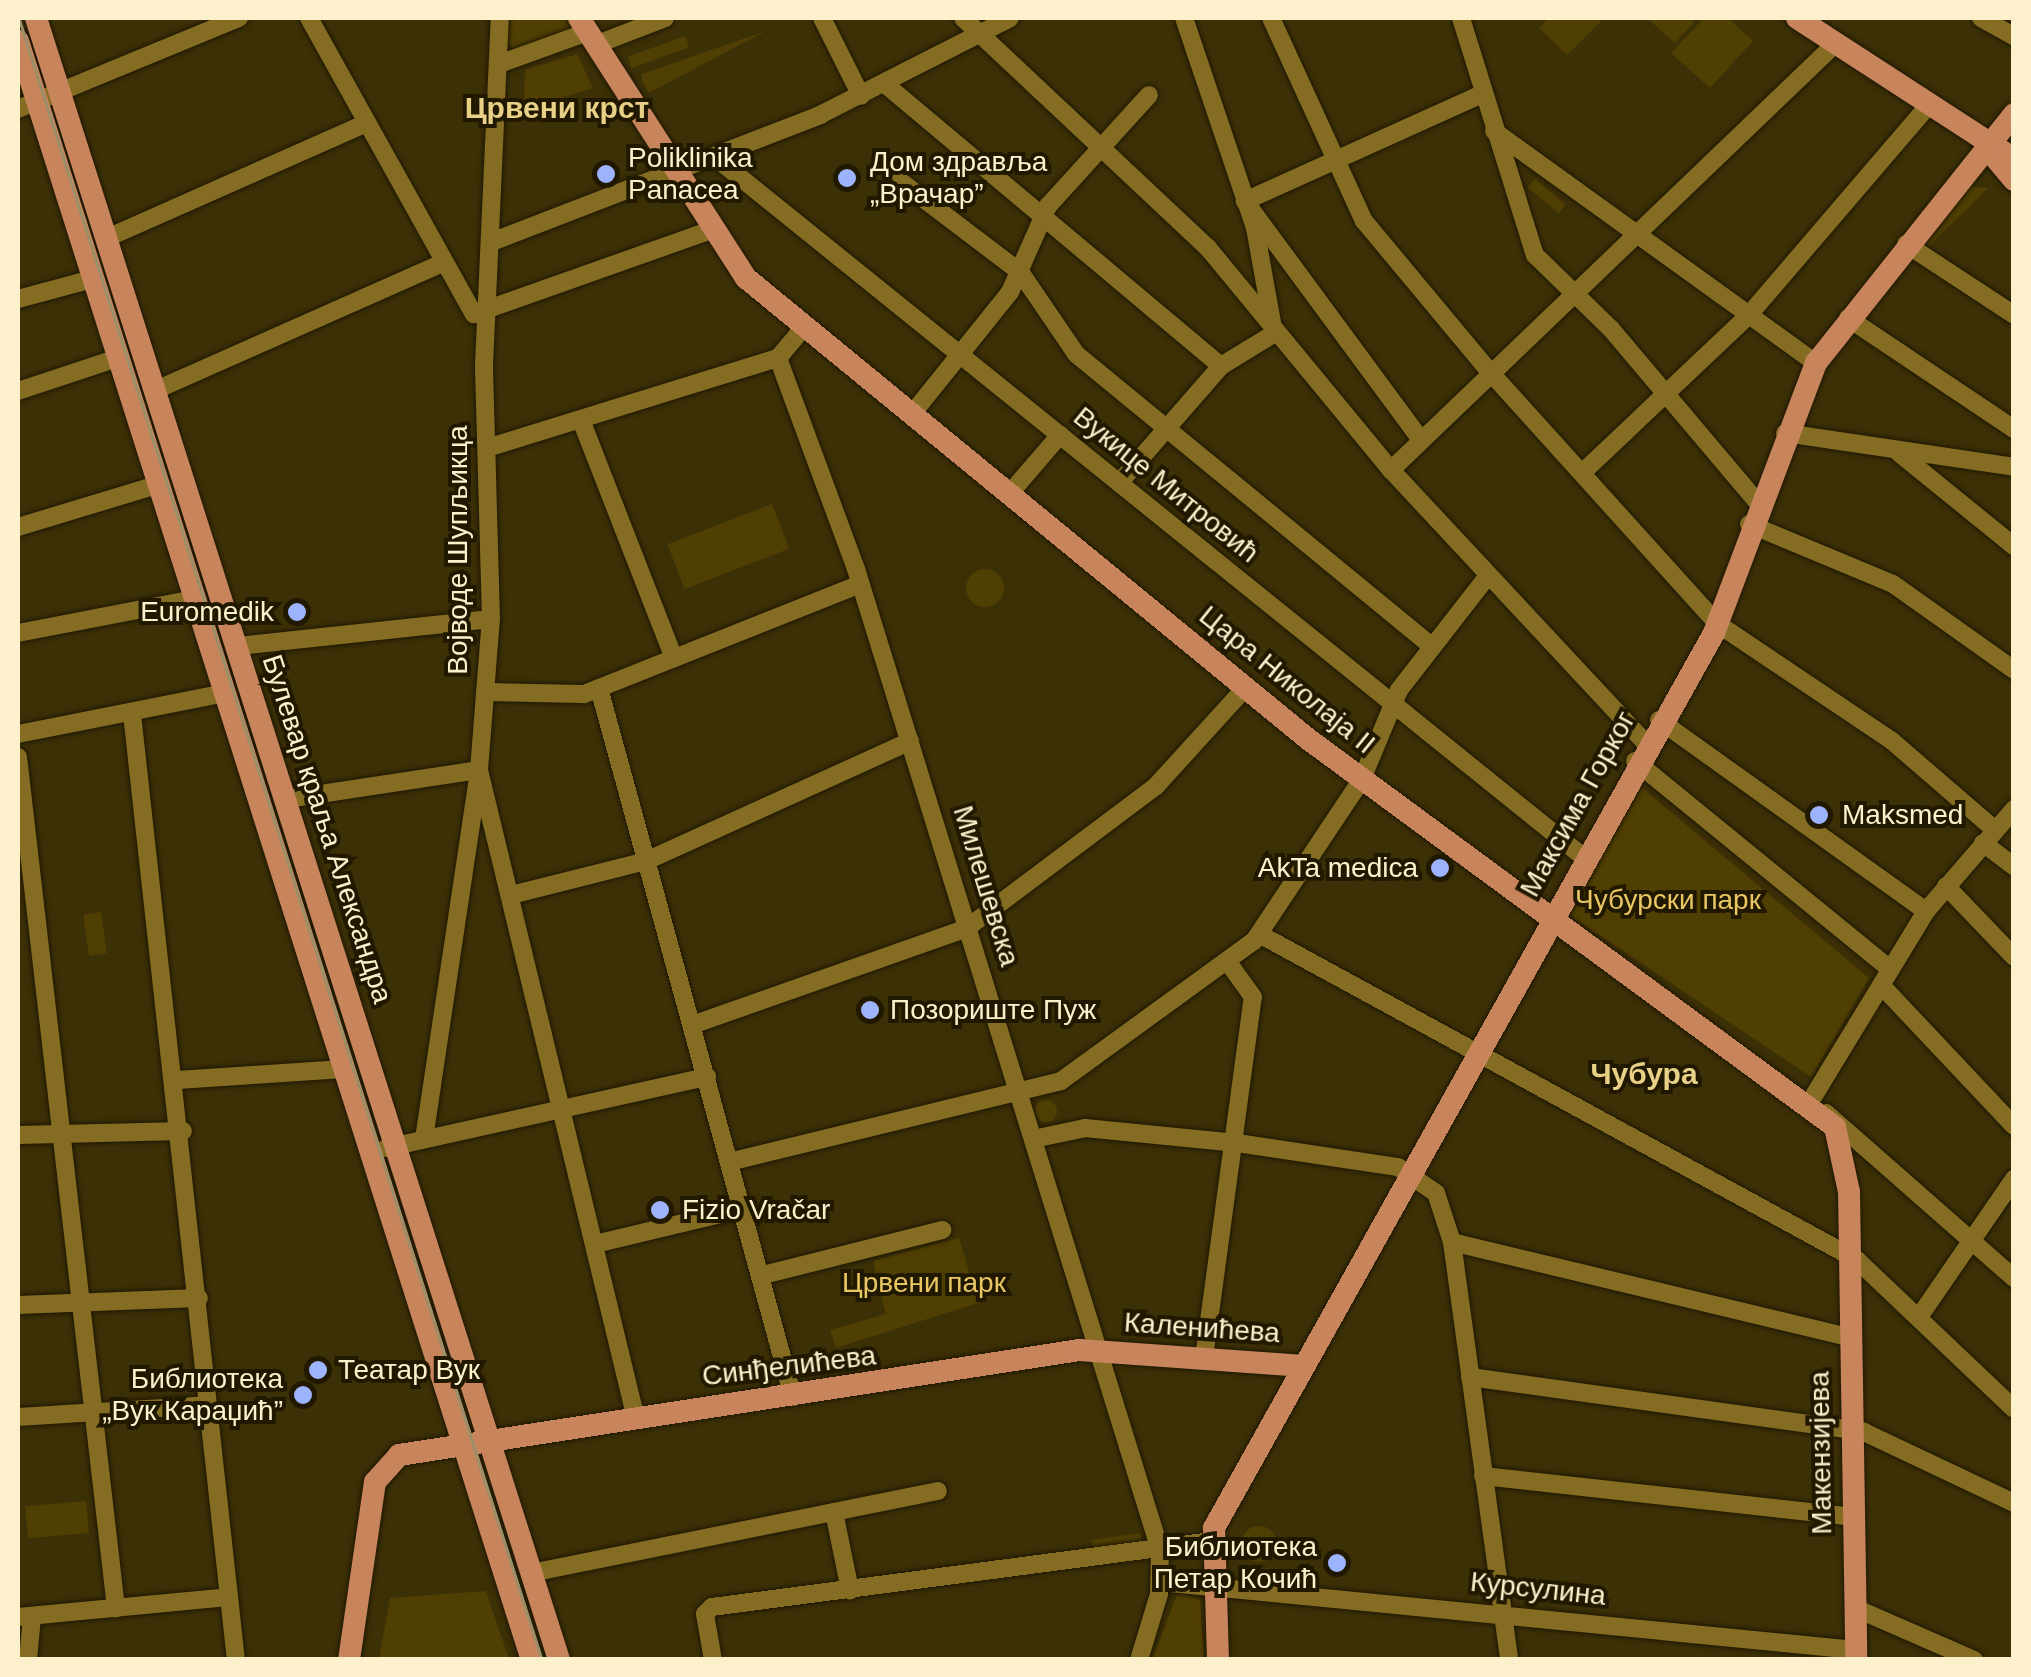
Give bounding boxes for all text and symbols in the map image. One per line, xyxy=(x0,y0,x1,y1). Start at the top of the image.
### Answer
district label: Црвени крст xyxy=(465,90,649,126)
place label: Poliklinika Panacea xyxy=(628,141,752,207)
place label: Дом здравља „Врачар” xyxy=(870,145,1047,211)
marker: Poliklinika Panacea xyxy=(593,161,619,187)
marker: Дом здравља „Врачар” xyxy=(834,165,860,191)
street label: Вукице Митровић xyxy=(1067,400,1265,570)
street label: Војводе Шупљикца xyxy=(441,425,475,675)
place label: Euromedik xyxy=(140,595,274,629)
marker: Euromedik xyxy=(284,599,310,625)
street label: Цара Николаја II xyxy=(1192,599,1382,761)
street label: Булевар краља Александра xyxy=(255,651,399,1007)
street label: Максима Горког xyxy=(1513,705,1643,903)
place label: Maksmed xyxy=(1842,798,1963,832)
street label: Милешевска xyxy=(946,802,1026,970)
marker: Maksmed xyxy=(1806,802,1832,828)
place label: AkTa medica xyxy=(1258,851,1418,885)
marker: AkTa medica xyxy=(1427,855,1453,881)
park label: Чубурски парк xyxy=(1575,883,1761,917)
place label: Позориште Пуж xyxy=(890,993,1096,1027)
marker: Позориште Пуж xyxy=(859,999,881,1021)
district label: Чубура xyxy=(1590,1056,1698,1092)
place label: Fizio Vračar xyxy=(682,1193,830,1227)
marker: Fizio Vračar xyxy=(647,1197,673,1223)
park label: Црвени парк xyxy=(842,1266,1006,1300)
street label: Каленићева xyxy=(1123,1306,1281,1350)
street label: Синђелићева xyxy=(700,1339,878,1393)
place label: Театар Вук xyxy=(338,1353,480,1387)
marker: Театар Вук xyxy=(307,1359,329,1381)
place label: Библиотека „Вук Караџић” xyxy=(102,1362,283,1428)
street label: Макензијева xyxy=(1803,1371,1839,1535)
marker: Библиотека „Вук Караџић” xyxy=(292,1384,314,1406)
place label: Библиотека Петар Кочић xyxy=(1154,1530,1317,1596)
marker: Библиотека Петар Кочић xyxy=(1326,1552,1348,1574)
street label: Курсулина xyxy=(1469,1565,1607,1613)

